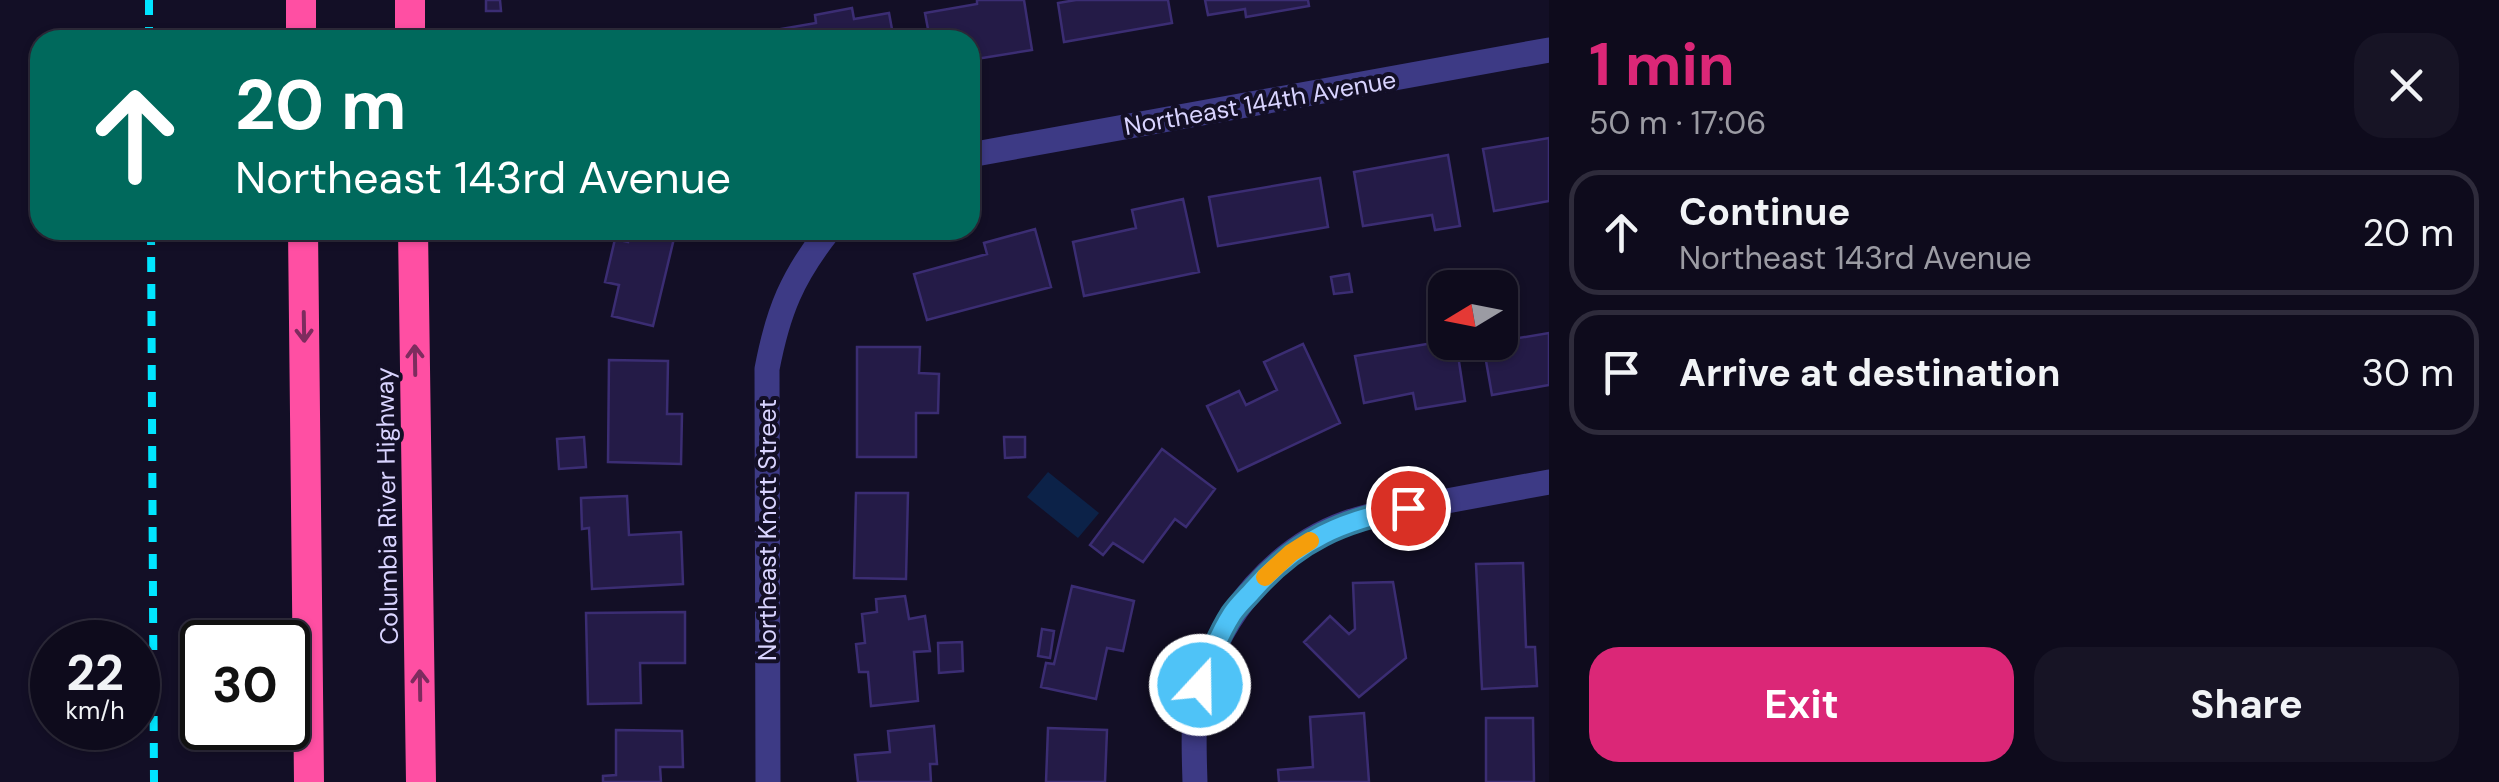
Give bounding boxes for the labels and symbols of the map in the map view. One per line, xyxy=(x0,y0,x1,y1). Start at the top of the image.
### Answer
street label: Northeast 144th Avenue xyxy=(1121,63,1399,143)
north arrow xyxy=(1428,270,1518,360)
one-way arrow xyxy=(295,311,314,343)
one-way arrow xyxy=(406,344,424,376)
street label: Columbia River Highway xyxy=(368,367,406,645)
street label: Northeast Knott Street xyxy=(751,399,784,661)
pin xyxy=(1366,466,1451,551)
speed limit sign: 30 xyxy=(180,620,310,750)
position arrow xyxy=(1148,633,1252,737)
one-way arrow xyxy=(410,669,430,702)

